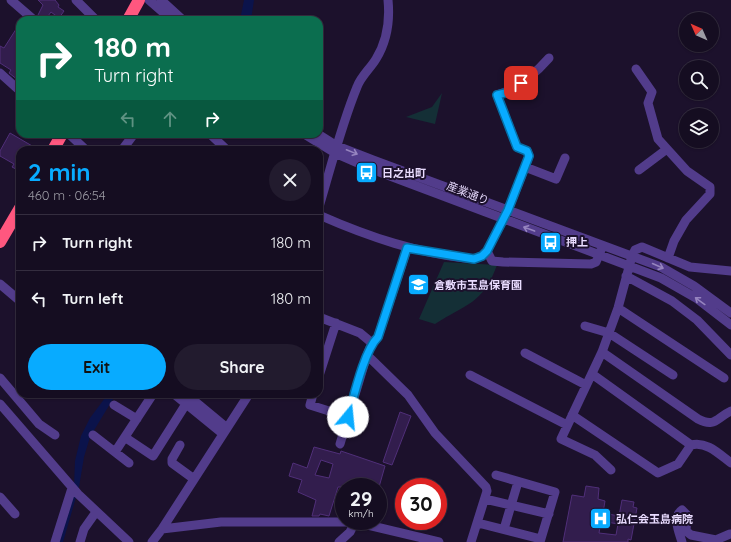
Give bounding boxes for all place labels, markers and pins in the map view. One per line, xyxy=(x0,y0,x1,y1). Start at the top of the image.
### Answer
pin xyxy=(504,66,538,100)
bus stop icon: 日之出町 xyxy=(353,160,379,186)
place label: 日之出町 xyxy=(382,166,426,180)
bus stop icon: 押上 xyxy=(538,229,564,255)
place label: 押上 xyxy=(566,235,588,249)
school or university icon: 倉敷市玉島保育園 xyxy=(405,272,431,298)
place label: 倉敷市玉島保育園 xyxy=(434,278,522,292)
hospital icon: 弘仁会玉島病院 xyxy=(587,506,613,532)
place label: 弘仁会玉島病院 xyxy=(616,512,693,526)

